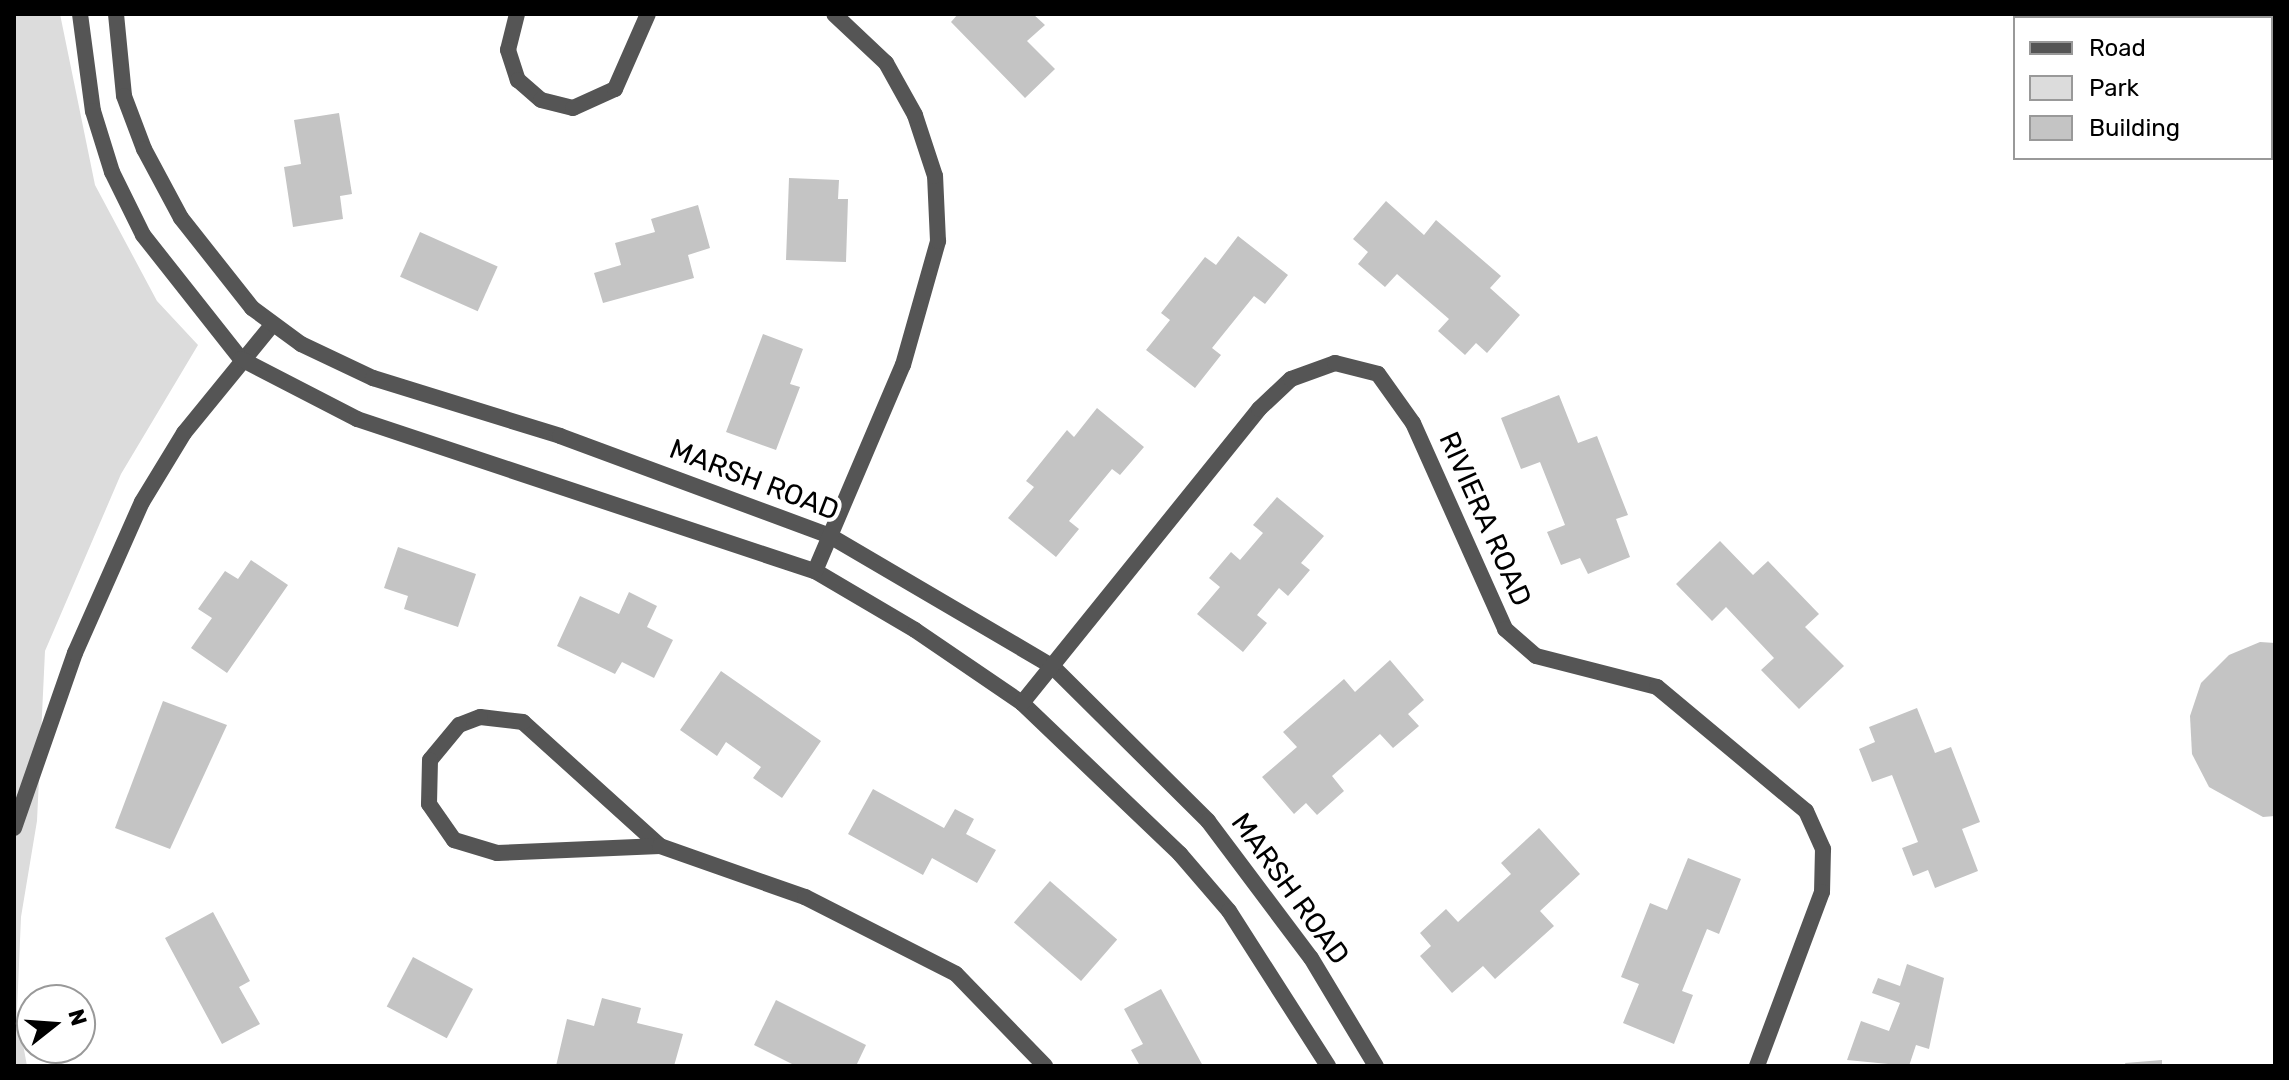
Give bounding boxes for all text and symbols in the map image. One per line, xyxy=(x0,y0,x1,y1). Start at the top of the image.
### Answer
legend xyxy=(2013,16,2273,160)
text: Road xyxy=(2089,34,2146,62)
text: Park xyxy=(2089,74,2139,102)
text: Building xyxy=(2089,114,2180,142)
street label: RIVIERA ROAD xyxy=(1431,426,1539,612)
street label: MARSH ROAD xyxy=(665,432,843,528)
street label: MARSH ROAD xyxy=(1224,807,1356,971)
north arrow xyxy=(16,984,96,1064)
text: N xyxy=(62,1006,93,1029)

